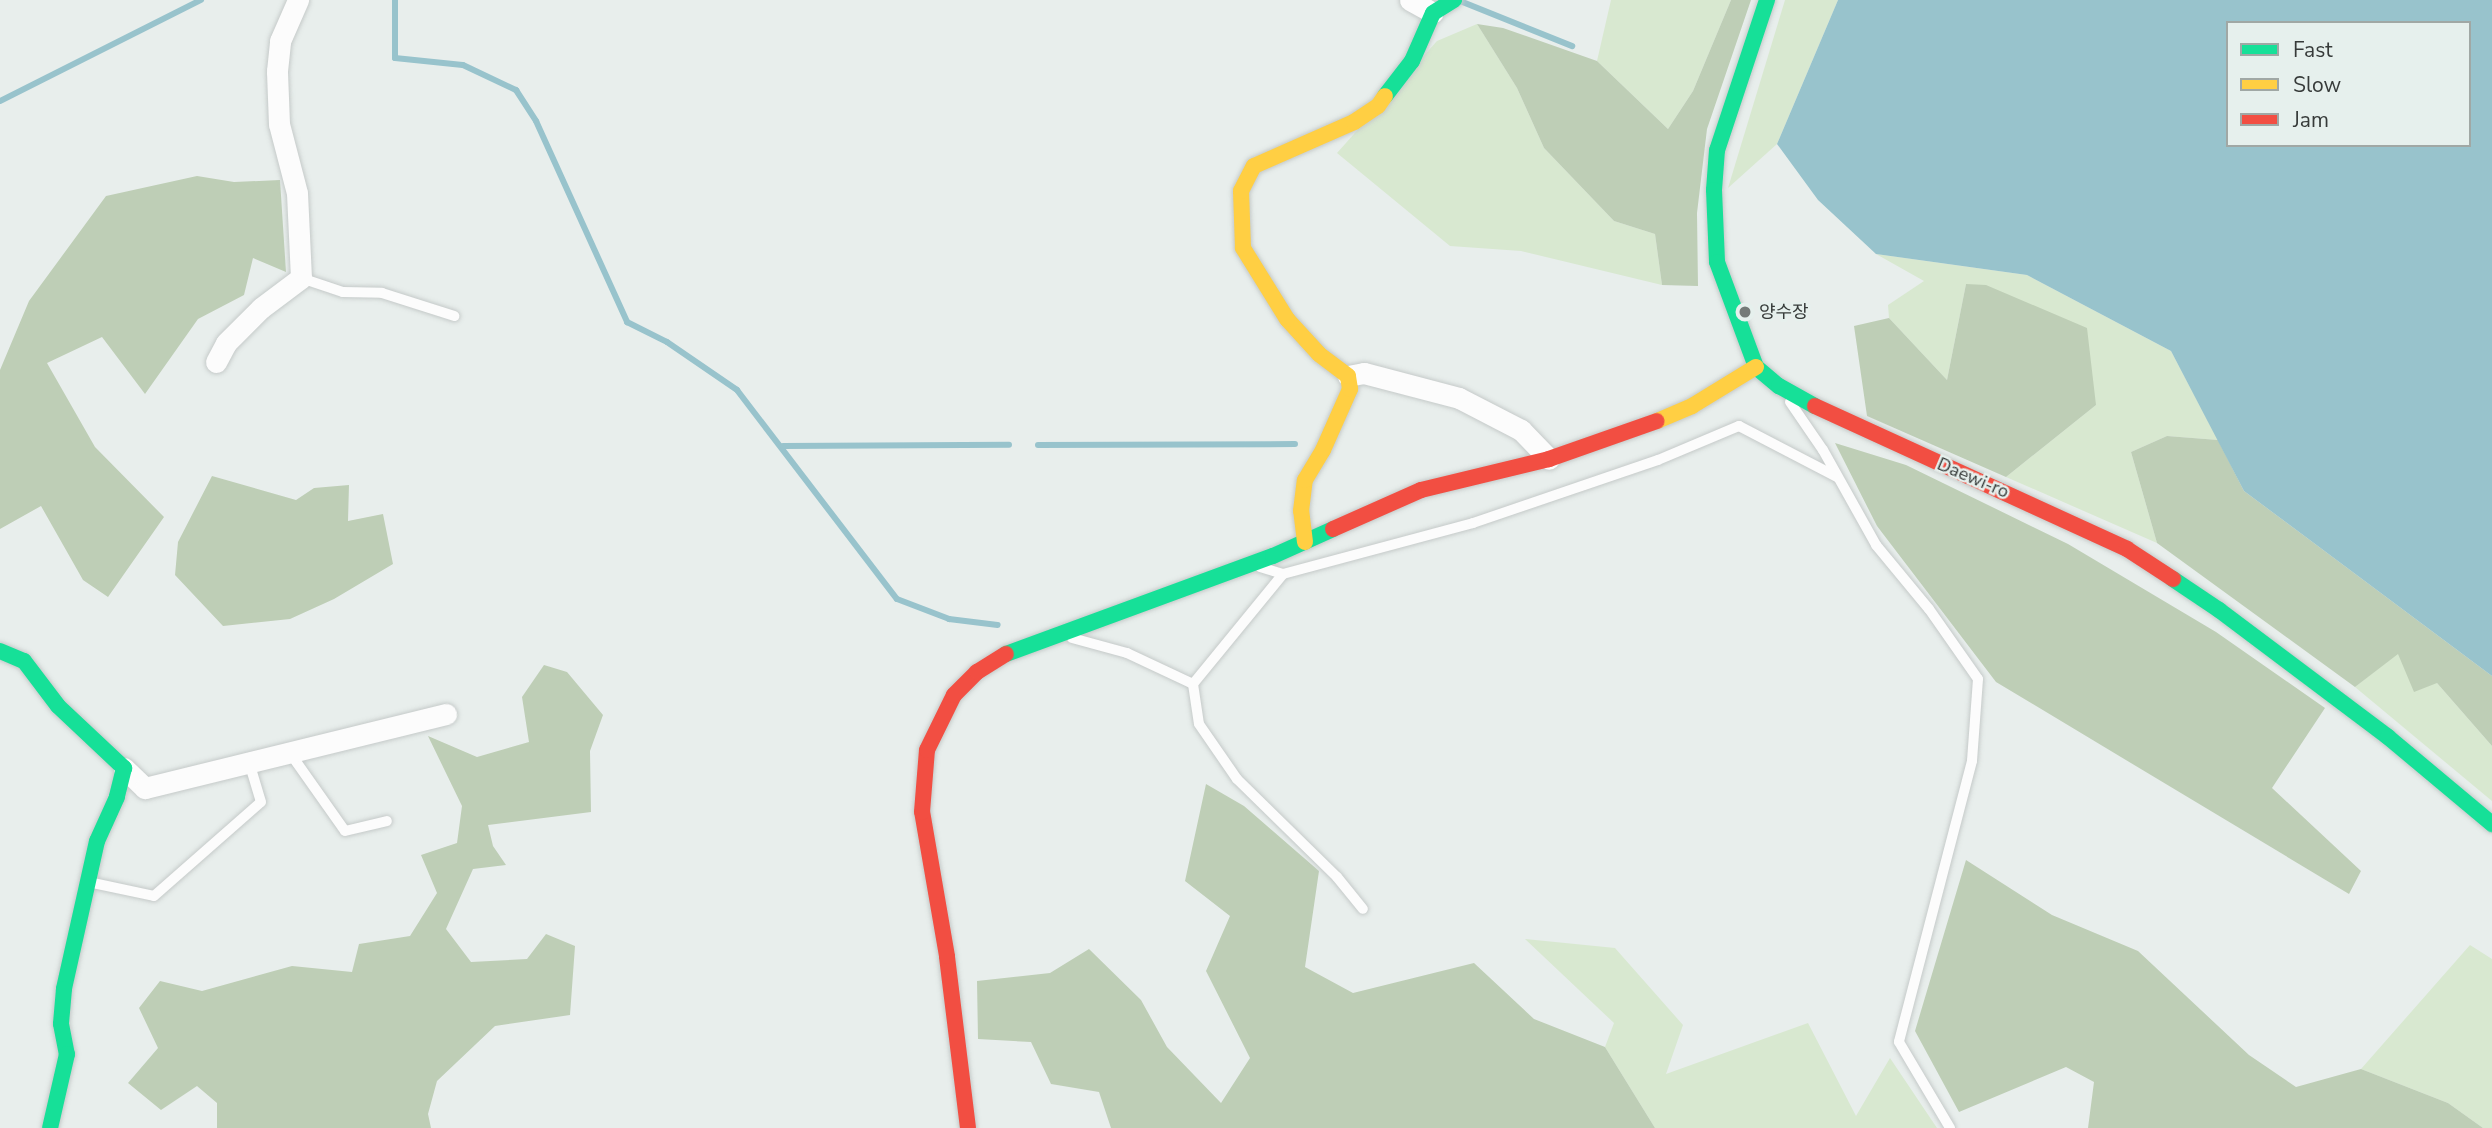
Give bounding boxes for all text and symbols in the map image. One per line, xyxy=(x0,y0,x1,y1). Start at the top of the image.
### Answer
legend xyxy=(2226,21,2471,147)
text: Fast xyxy=(2293,36,2333,64)
text: Slow xyxy=(2293,71,2341,99)
text: Jam xyxy=(2293,106,2329,134)
place label: 양수장 xyxy=(1759,301,1809,323)
marker: 양수장 xyxy=(1737,304,1753,320)
street label: Daewi-ro xyxy=(1934,453,2012,503)

